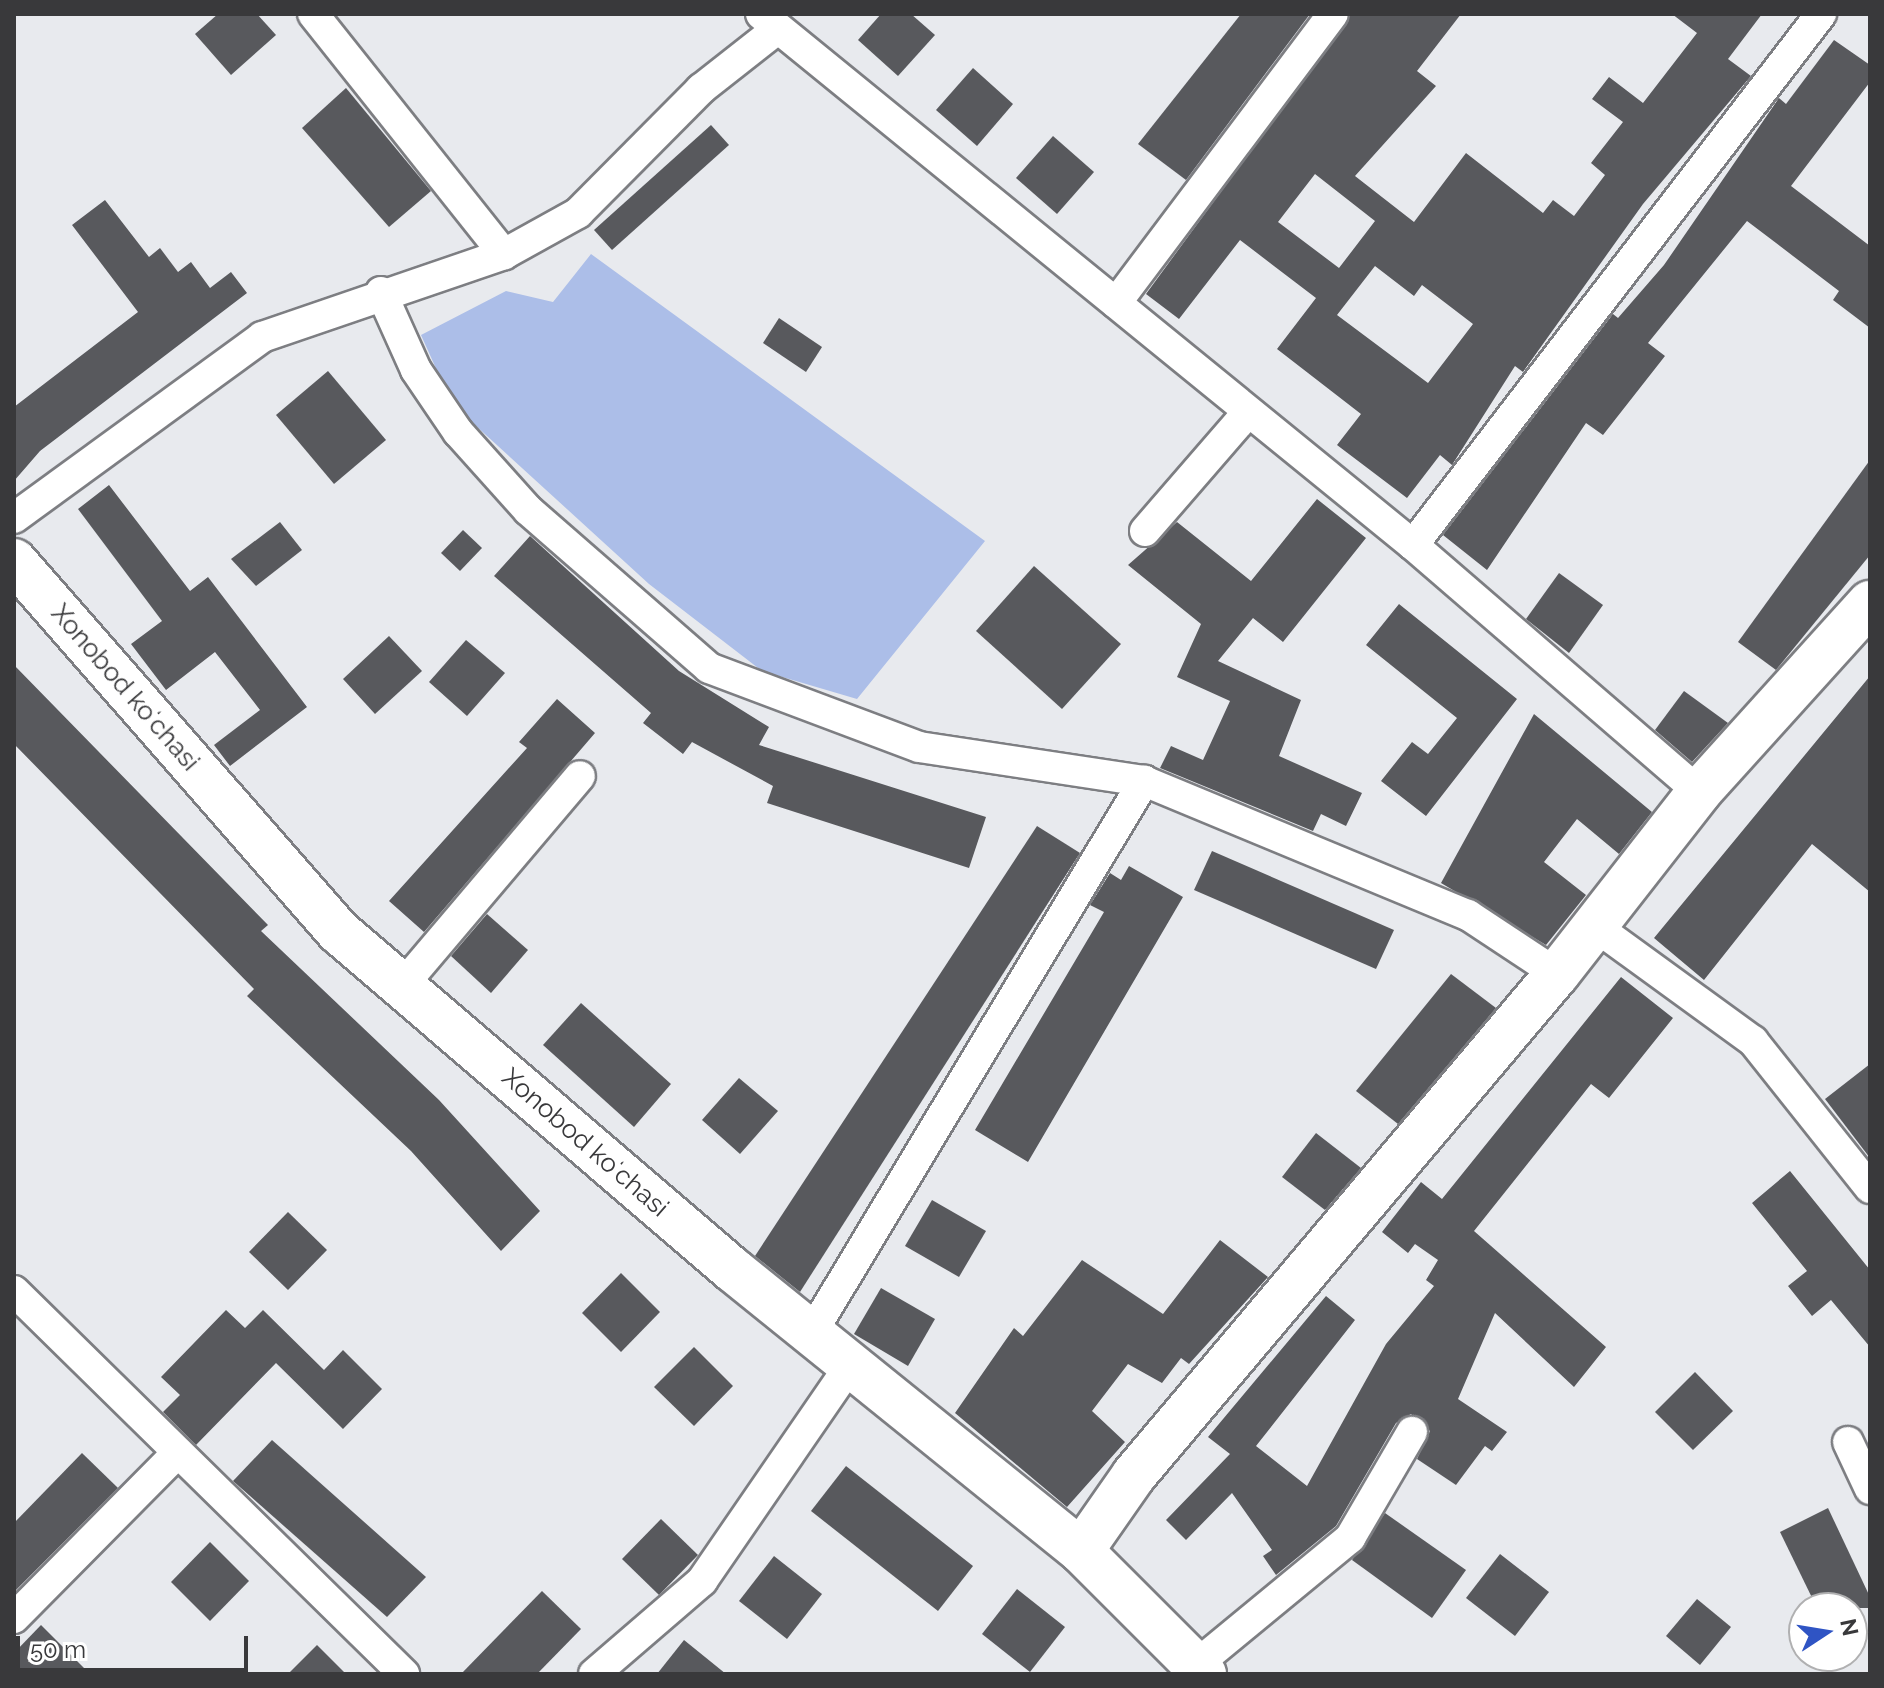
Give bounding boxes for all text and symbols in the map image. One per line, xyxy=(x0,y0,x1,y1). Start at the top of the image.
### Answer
street label: Xonobod koʻchasi xyxy=(44,598,206,778)
street label: Xonobod koʻchasi xyxy=(495,1062,675,1224)
north arrow xyxy=(1788,1592,1868,1672)
text: N xyxy=(1835,1617,1864,1638)
scale bar xyxy=(20,1620,252,1670)
text: 50 m xyxy=(30,1635,86,1664)

